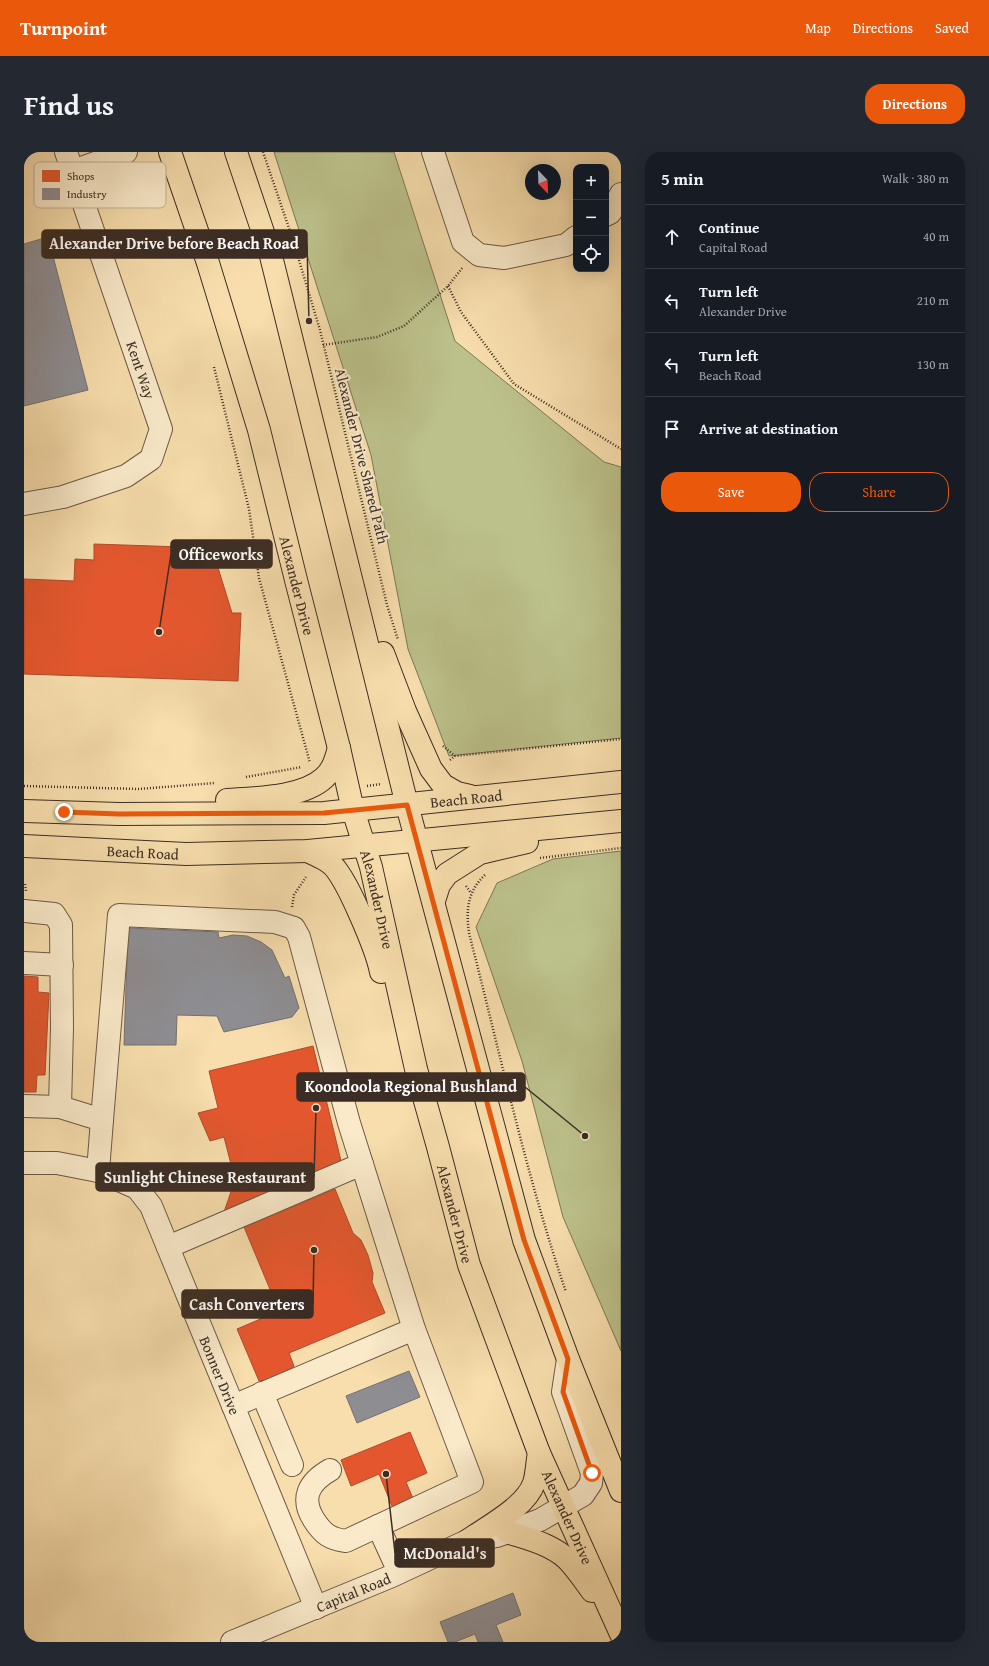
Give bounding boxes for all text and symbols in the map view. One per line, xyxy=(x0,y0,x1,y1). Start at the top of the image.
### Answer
text: Turnpoint xyxy=(20,14,107,42)
text: Map xyxy=(805,18,831,38)
text: Directions xyxy=(853,18,913,38)
text: Saved xyxy=(935,18,969,38)
text: Find us xyxy=(24,84,114,125)
button: Directions xyxy=(865,84,965,124)
legend xyxy=(34,162,166,208)
north arrow xyxy=(525,164,561,200)
map controls xyxy=(573,164,609,272)
button: + xyxy=(573,164,609,200)
text: 5 min xyxy=(661,166,703,191)
text: Shops xyxy=(67,168,94,184)
text: Walk · 380 m xyxy=(882,169,949,188)
text: Industry xyxy=(67,186,107,202)
button: − xyxy=(573,200,609,236)
text: Continue xyxy=(699,217,760,238)
icon: ahead xyxy=(661,226,683,248)
text: 40 m xyxy=(923,227,949,246)
callout: Alexander Drive before Beach Road xyxy=(42,230,307,258)
text: Alexander Drive before Beach Road xyxy=(49,231,300,255)
button: locate xyxy=(573,236,609,272)
text: Capital Road xyxy=(699,238,767,257)
text: Turn left xyxy=(699,281,758,302)
icon: left xyxy=(661,290,683,312)
text: 210 m xyxy=(917,291,949,310)
text: Alexander Drive xyxy=(699,302,787,321)
street label: Kent Way xyxy=(121,338,161,402)
text: Turn left xyxy=(699,345,758,366)
icon: left xyxy=(661,354,683,376)
text: 130 m xyxy=(917,355,949,374)
street label: Alexander Drive Shared Path xyxy=(330,366,394,547)
text: Beach Road xyxy=(699,366,762,385)
icon: arrive xyxy=(661,418,683,440)
text: Arrive at destination xyxy=(699,418,838,439)
button: Save xyxy=(661,472,801,512)
button: Share xyxy=(809,472,949,512)
street label: Alexander Drive xyxy=(275,534,320,637)
callout: Officeworks xyxy=(171,540,272,568)
text: Officeworks xyxy=(179,542,263,566)
street label: Beach Road xyxy=(429,784,503,812)
route end xyxy=(55,803,73,821)
street label: Beach Road xyxy=(106,840,179,864)
street label: Alexander Drive xyxy=(356,847,399,951)
callout: Koondoola Regional Bushland xyxy=(297,1073,525,1101)
text: Koondoola Regional Bushland xyxy=(305,1074,518,1098)
street label: Alexander Drive xyxy=(432,1162,479,1265)
callout: Sunlight Chinese Restaurant xyxy=(96,1163,314,1191)
text: Sunlight Chinese Restaurant xyxy=(104,1165,306,1189)
callout: Cash Converters xyxy=(182,1290,313,1318)
text: Cash Converters xyxy=(189,1292,305,1316)
street label: Bonner Drive xyxy=(195,1333,246,1418)
route start xyxy=(583,1464,601,1482)
street label: Alexander Drive xyxy=(537,1466,598,1568)
callout: McDonald's xyxy=(395,1539,494,1567)
text: McDonald's xyxy=(403,1541,487,1565)
street label: Capital Road xyxy=(313,1567,394,1617)

